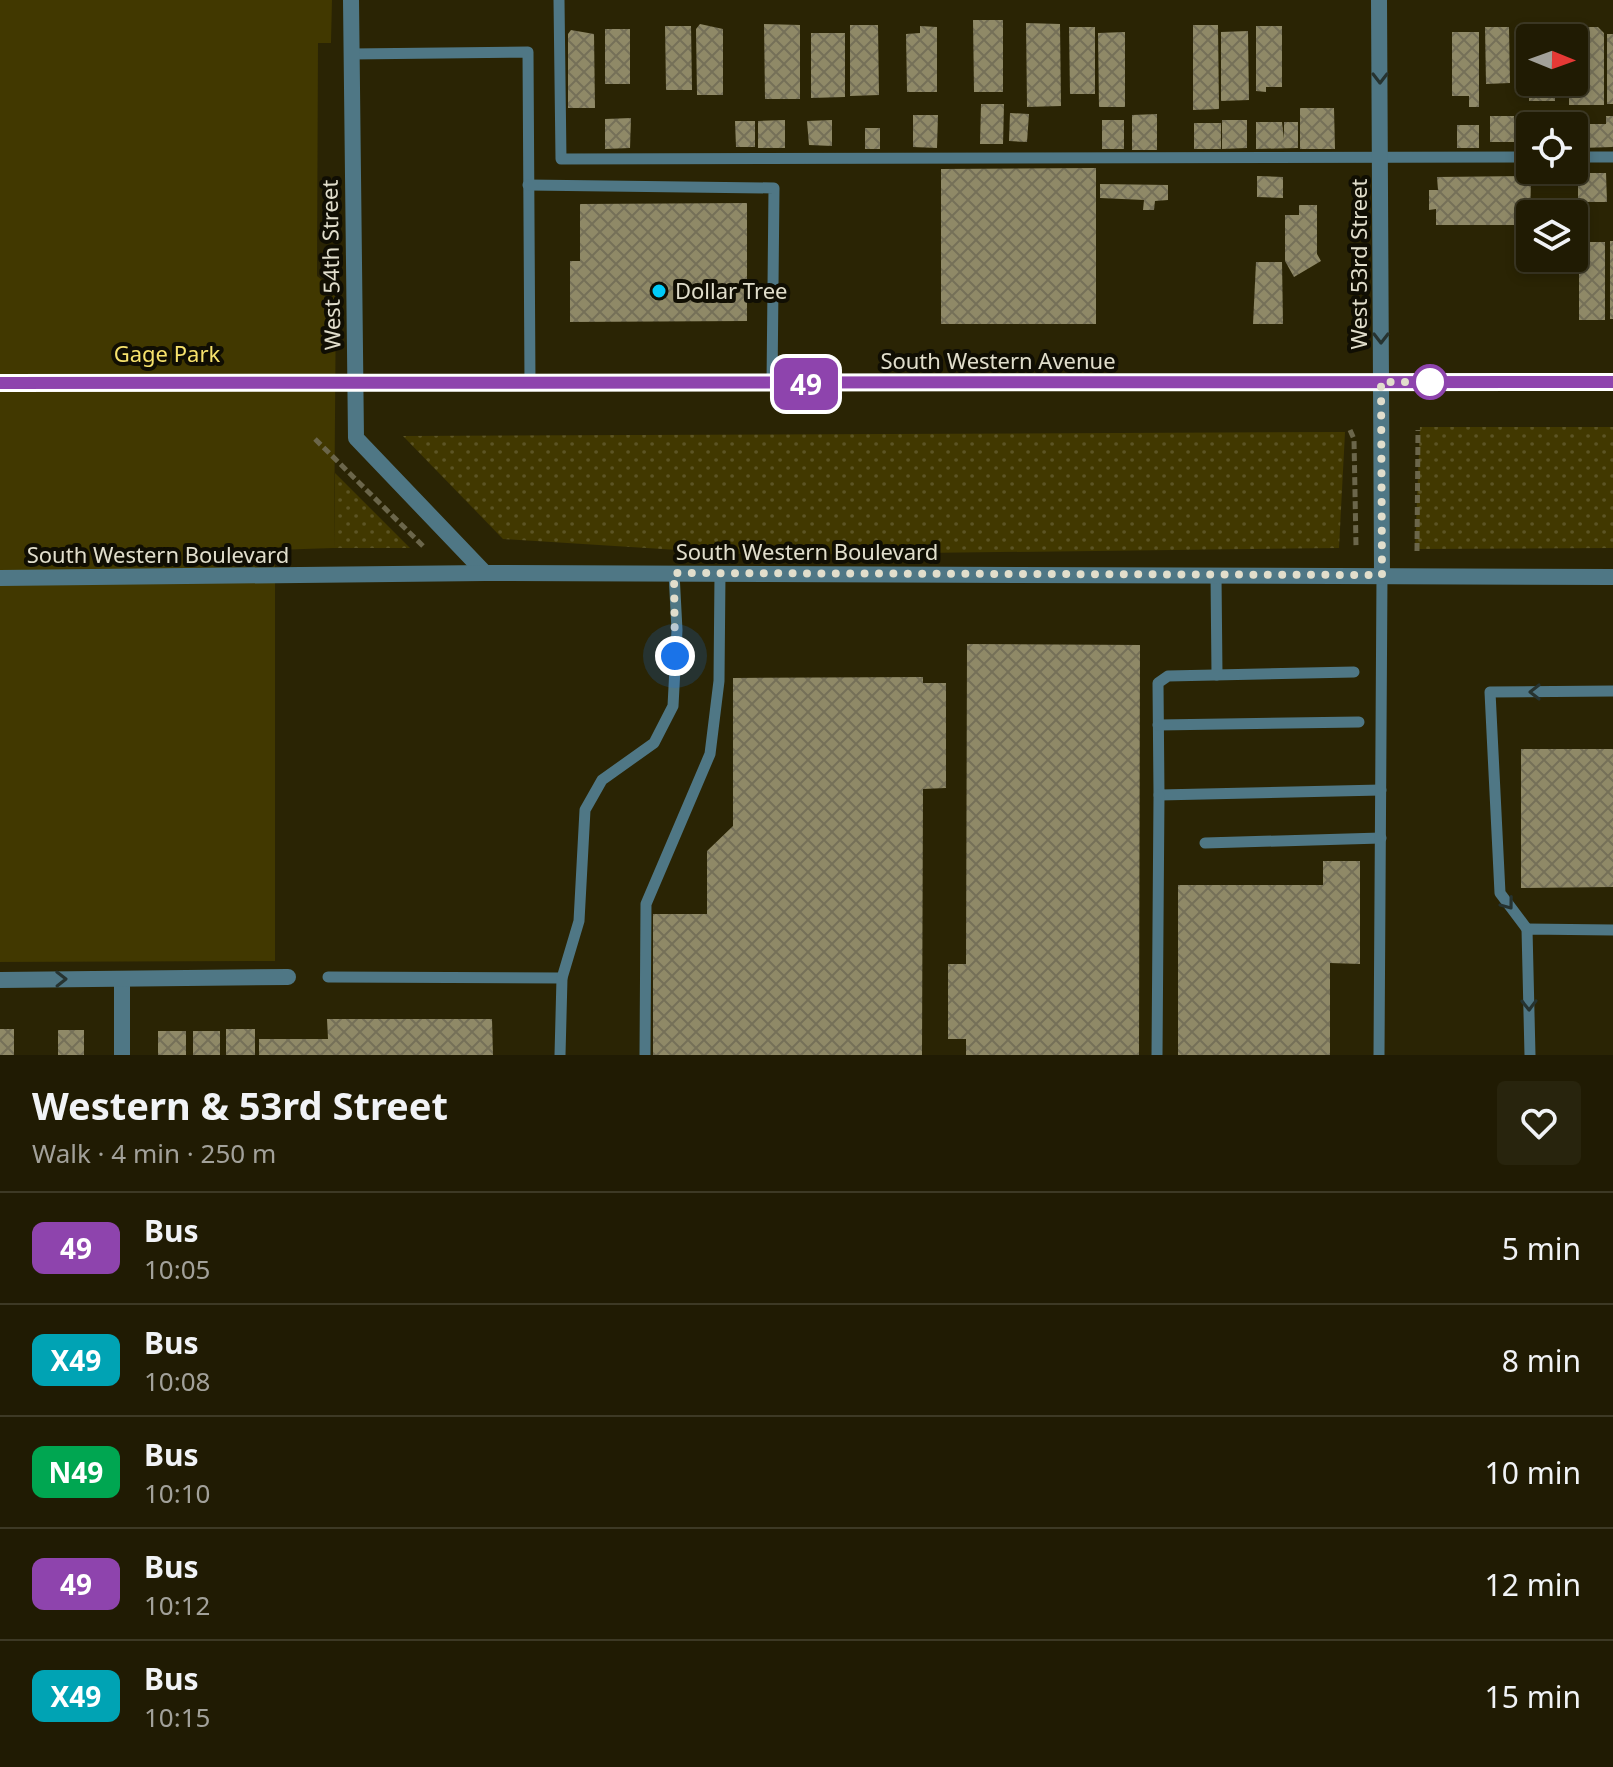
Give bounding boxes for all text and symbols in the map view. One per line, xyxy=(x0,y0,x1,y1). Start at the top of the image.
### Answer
north arrow xyxy=(1516,24,1588,96)
map controls xyxy=(1516,24,1588,272)
one-way arrow xyxy=(1371,72,1389,85)
button: locate xyxy=(1516,112,1588,184)
street label: West 53rd Street xyxy=(1343,178,1373,350)
street label: West 54th Street xyxy=(314,179,346,351)
button: layers xyxy=(1516,200,1588,272)
place label: Dollar Tree xyxy=(675,275,787,305)
marker: Dollar Tree xyxy=(650,282,668,300)
one-way arrow xyxy=(1372,332,1390,345)
park label: Gage Park xyxy=(114,338,220,368)
street label: South Western Avenue xyxy=(880,345,1116,375)
line badge: 49 xyxy=(770,358,842,410)
text: 49 xyxy=(790,365,822,403)
unlabelled marker xyxy=(1413,365,1447,399)
street label: South Western Boulevard xyxy=(676,536,938,566)
street label: South Western Boulevard xyxy=(27,539,289,569)
your location xyxy=(655,636,695,676)
one-way arrow xyxy=(1528,683,1541,701)
one-way arrow xyxy=(1499,896,1513,910)
one-way arrow xyxy=(55,970,68,988)
one-way arrow xyxy=(1520,999,1537,1012)
text: Western & 53rd Street xyxy=(32,1079,448,1131)
button: heart xyxy=(1497,1081,1581,1165)
text: Walk · 4 min · 250 m xyxy=(32,1135,276,1171)
text: Bus xyxy=(144,1210,199,1251)
text: 5 min xyxy=(1502,1228,1581,1269)
text: 49 xyxy=(60,1229,92,1267)
text: 10:05 xyxy=(144,1251,210,1287)
text: Bus xyxy=(144,1322,199,1363)
text: 8 min xyxy=(1502,1340,1581,1381)
text: X49 xyxy=(51,1341,101,1379)
text: 10:08 xyxy=(144,1363,210,1399)
text: Bus xyxy=(144,1434,199,1475)
text: 10 min xyxy=(1485,1452,1581,1493)
text: N49 xyxy=(49,1453,103,1491)
text: 10:10 xyxy=(144,1475,210,1511)
text: Bus xyxy=(144,1546,199,1587)
text: 12 min xyxy=(1485,1564,1581,1605)
text: 49 xyxy=(60,1565,92,1603)
text: 10:12 xyxy=(144,1587,210,1623)
text: Bus xyxy=(144,1658,199,1699)
text: 15 min xyxy=(1485,1676,1581,1717)
text: X49 xyxy=(51,1677,101,1715)
text: 10:15 xyxy=(144,1699,210,1735)

